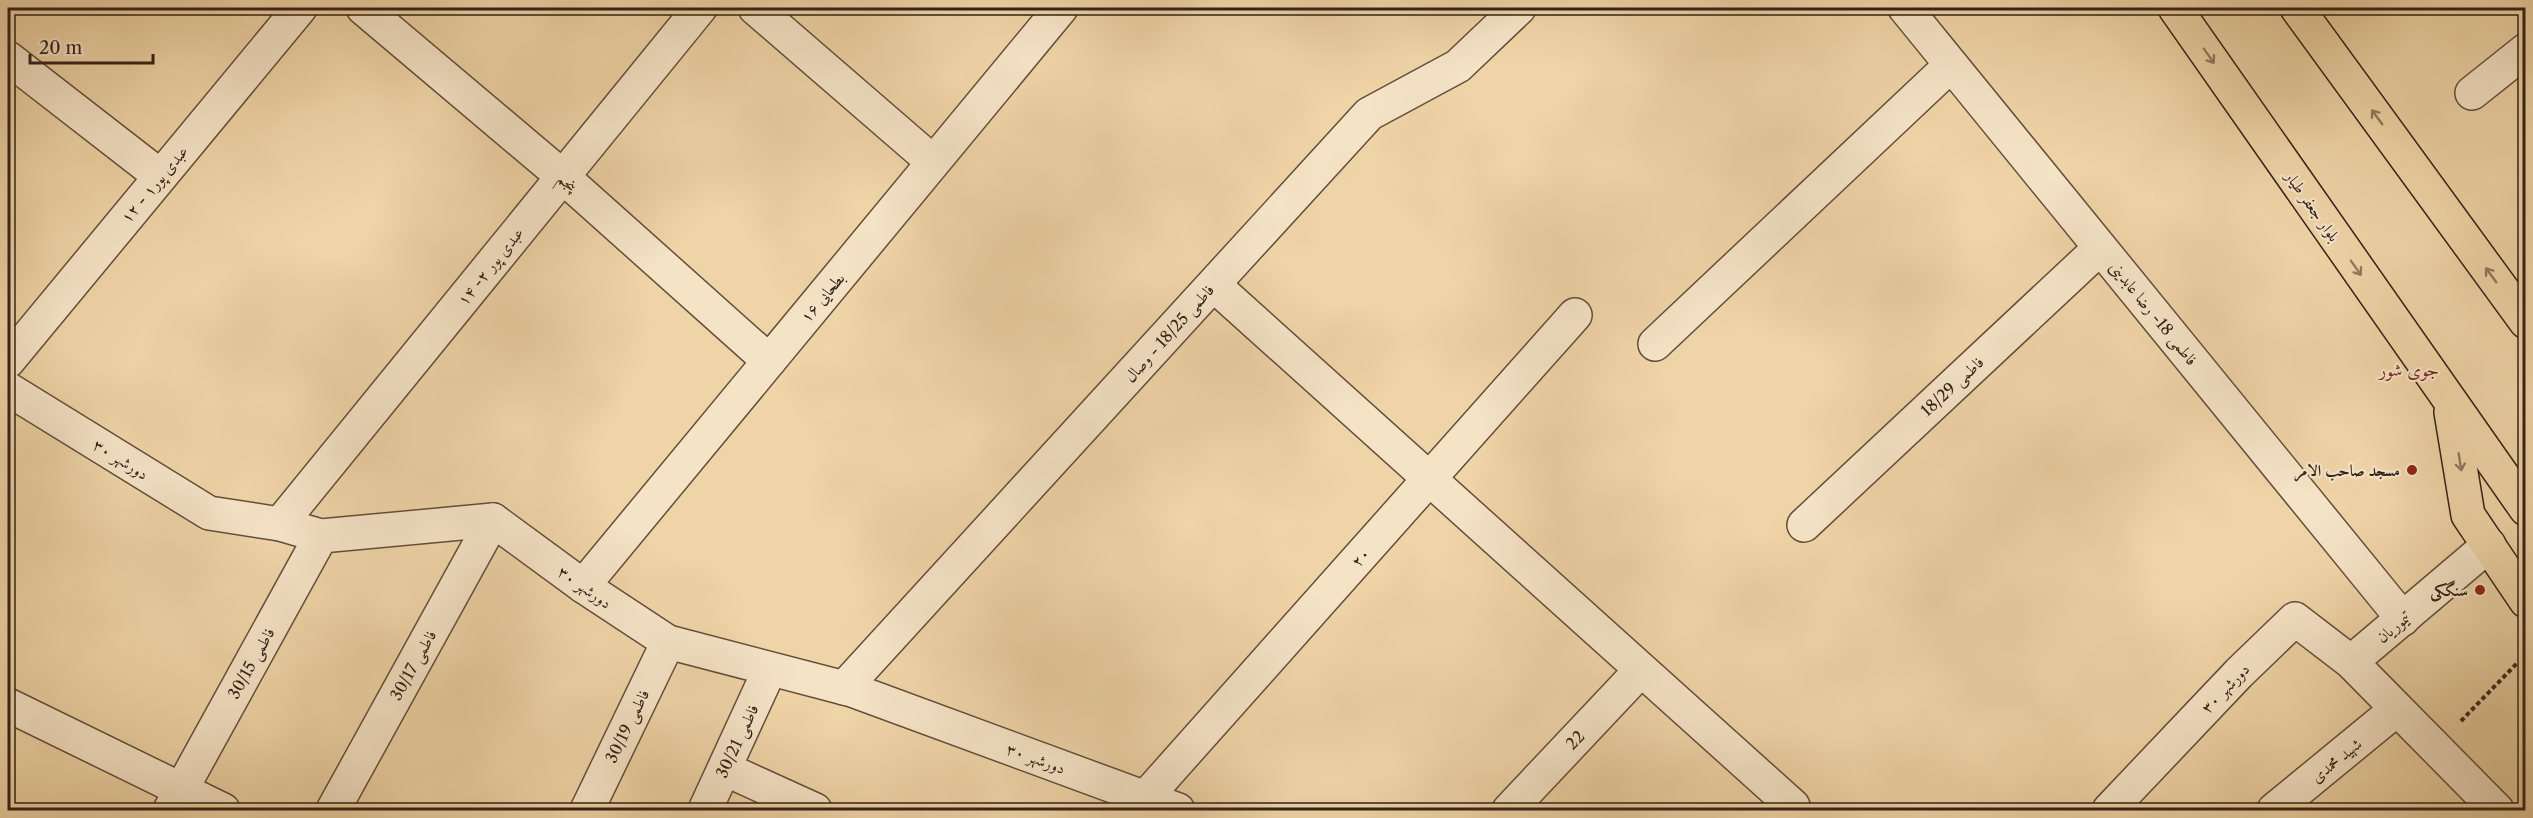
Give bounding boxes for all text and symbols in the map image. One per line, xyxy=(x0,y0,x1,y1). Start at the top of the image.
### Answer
scale bar xyxy=(30,27,153,65)
text: 20 m xyxy=(39,37,83,59)
one-way arrow xyxy=(2203,47,2215,63)
one-way arrow xyxy=(2371,109,2383,125)
street label: عبدی پور۱ - ۱۲ xyxy=(116,141,194,228)
street label: بلوار جعفر طیار xyxy=(2279,165,2345,246)
street label: پنجم xyxy=(550,168,583,201)
street label: عبدی پور ۲- ۱۴ xyxy=(453,223,529,310)
street label: فاطمی 18- رضا عابدینی xyxy=(2104,257,2202,370)
one-way arrow xyxy=(2350,259,2362,275)
one-way arrow xyxy=(2485,267,2498,283)
street label: بطحایی ۱۶ xyxy=(795,268,849,327)
street label: فاطمی 18/25 - وصال xyxy=(1120,280,1220,387)
street label: فاطمی 18/29 xyxy=(1916,352,1989,422)
district label: جوی شور xyxy=(2377,359,2439,381)
street label: دورشهر ۳۰ xyxy=(89,434,152,485)
one-way arrow xyxy=(2454,451,2465,471)
place label: مسجد صاحب الامر xyxy=(2294,460,2400,482)
marker: مسجد صاحب الامر xyxy=(2405,463,2419,477)
street label: ۲۰ xyxy=(1346,543,1374,571)
street label: دورشهر ۳۰ xyxy=(554,561,616,614)
place label: سنگکی xyxy=(2430,580,2468,602)
marker: سنگکی xyxy=(2473,583,2487,597)
street label: تیموریان xyxy=(2372,606,2416,648)
street label: فاطمی 30/15 xyxy=(223,624,280,703)
street label: فاطمی 30/17 xyxy=(385,626,442,705)
street label: دورشهر ۳۰ xyxy=(2197,659,2254,718)
street label: فاطمی 30/19 xyxy=(601,686,655,767)
street label: فاطمی 30/21 xyxy=(711,701,765,782)
street label: 22 xyxy=(1561,726,1589,754)
street label: شهید محمدی xyxy=(2306,733,2366,787)
street label: دورشهر ۳۰ xyxy=(1003,738,1068,779)

